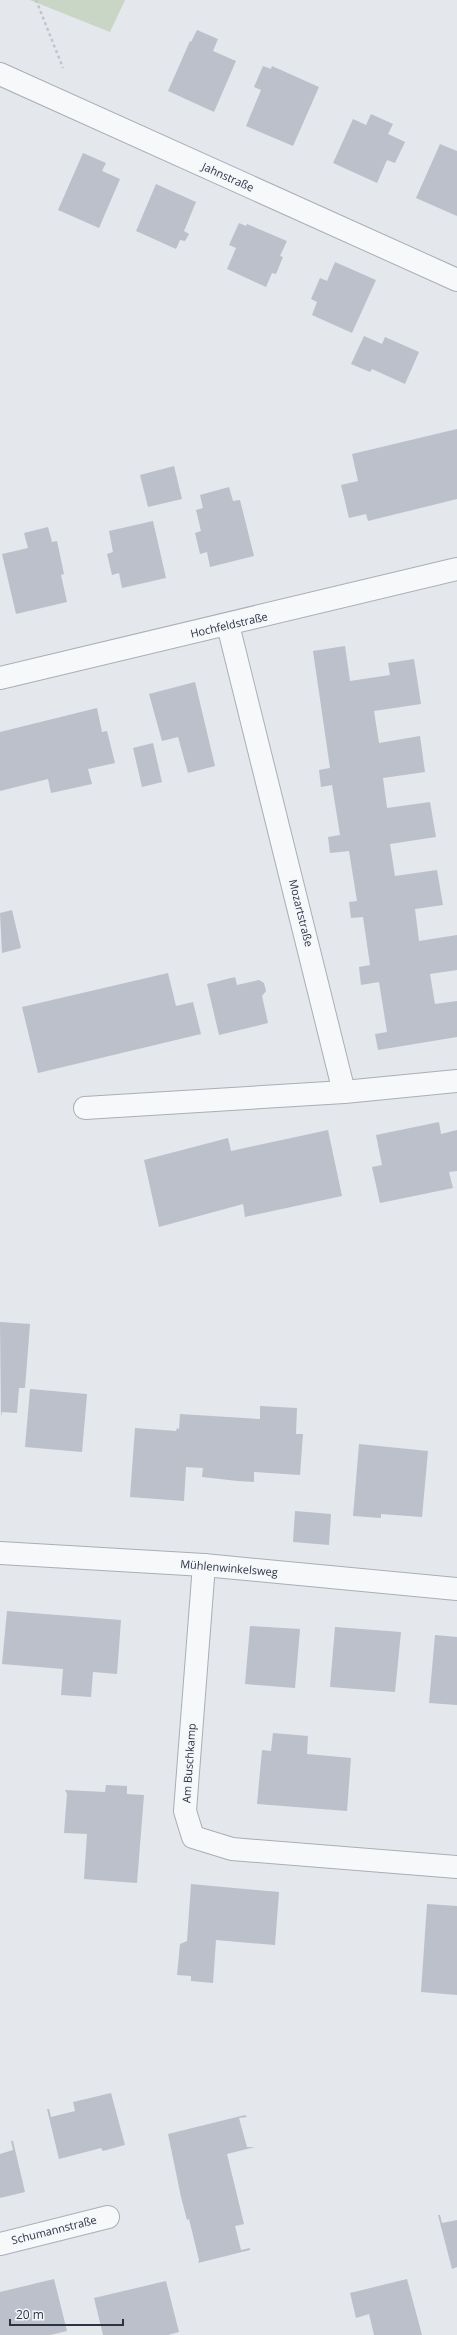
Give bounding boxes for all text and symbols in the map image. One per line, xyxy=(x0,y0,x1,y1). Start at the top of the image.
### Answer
street label: Jahnstraße xyxy=(199,158,257,195)
street label: Hochfeldstraße xyxy=(189,608,269,641)
street label: Mozartstraße xyxy=(286,878,317,948)
street label: Mühlenwinkelsweg xyxy=(180,1556,278,1579)
street label: Am Buschkamp xyxy=(178,1722,199,1803)
street label: Schumannstraße xyxy=(10,2212,98,2247)
scale bar xyxy=(10,2301,123,2327)
text: 20 m xyxy=(16,2306,44,2323)

